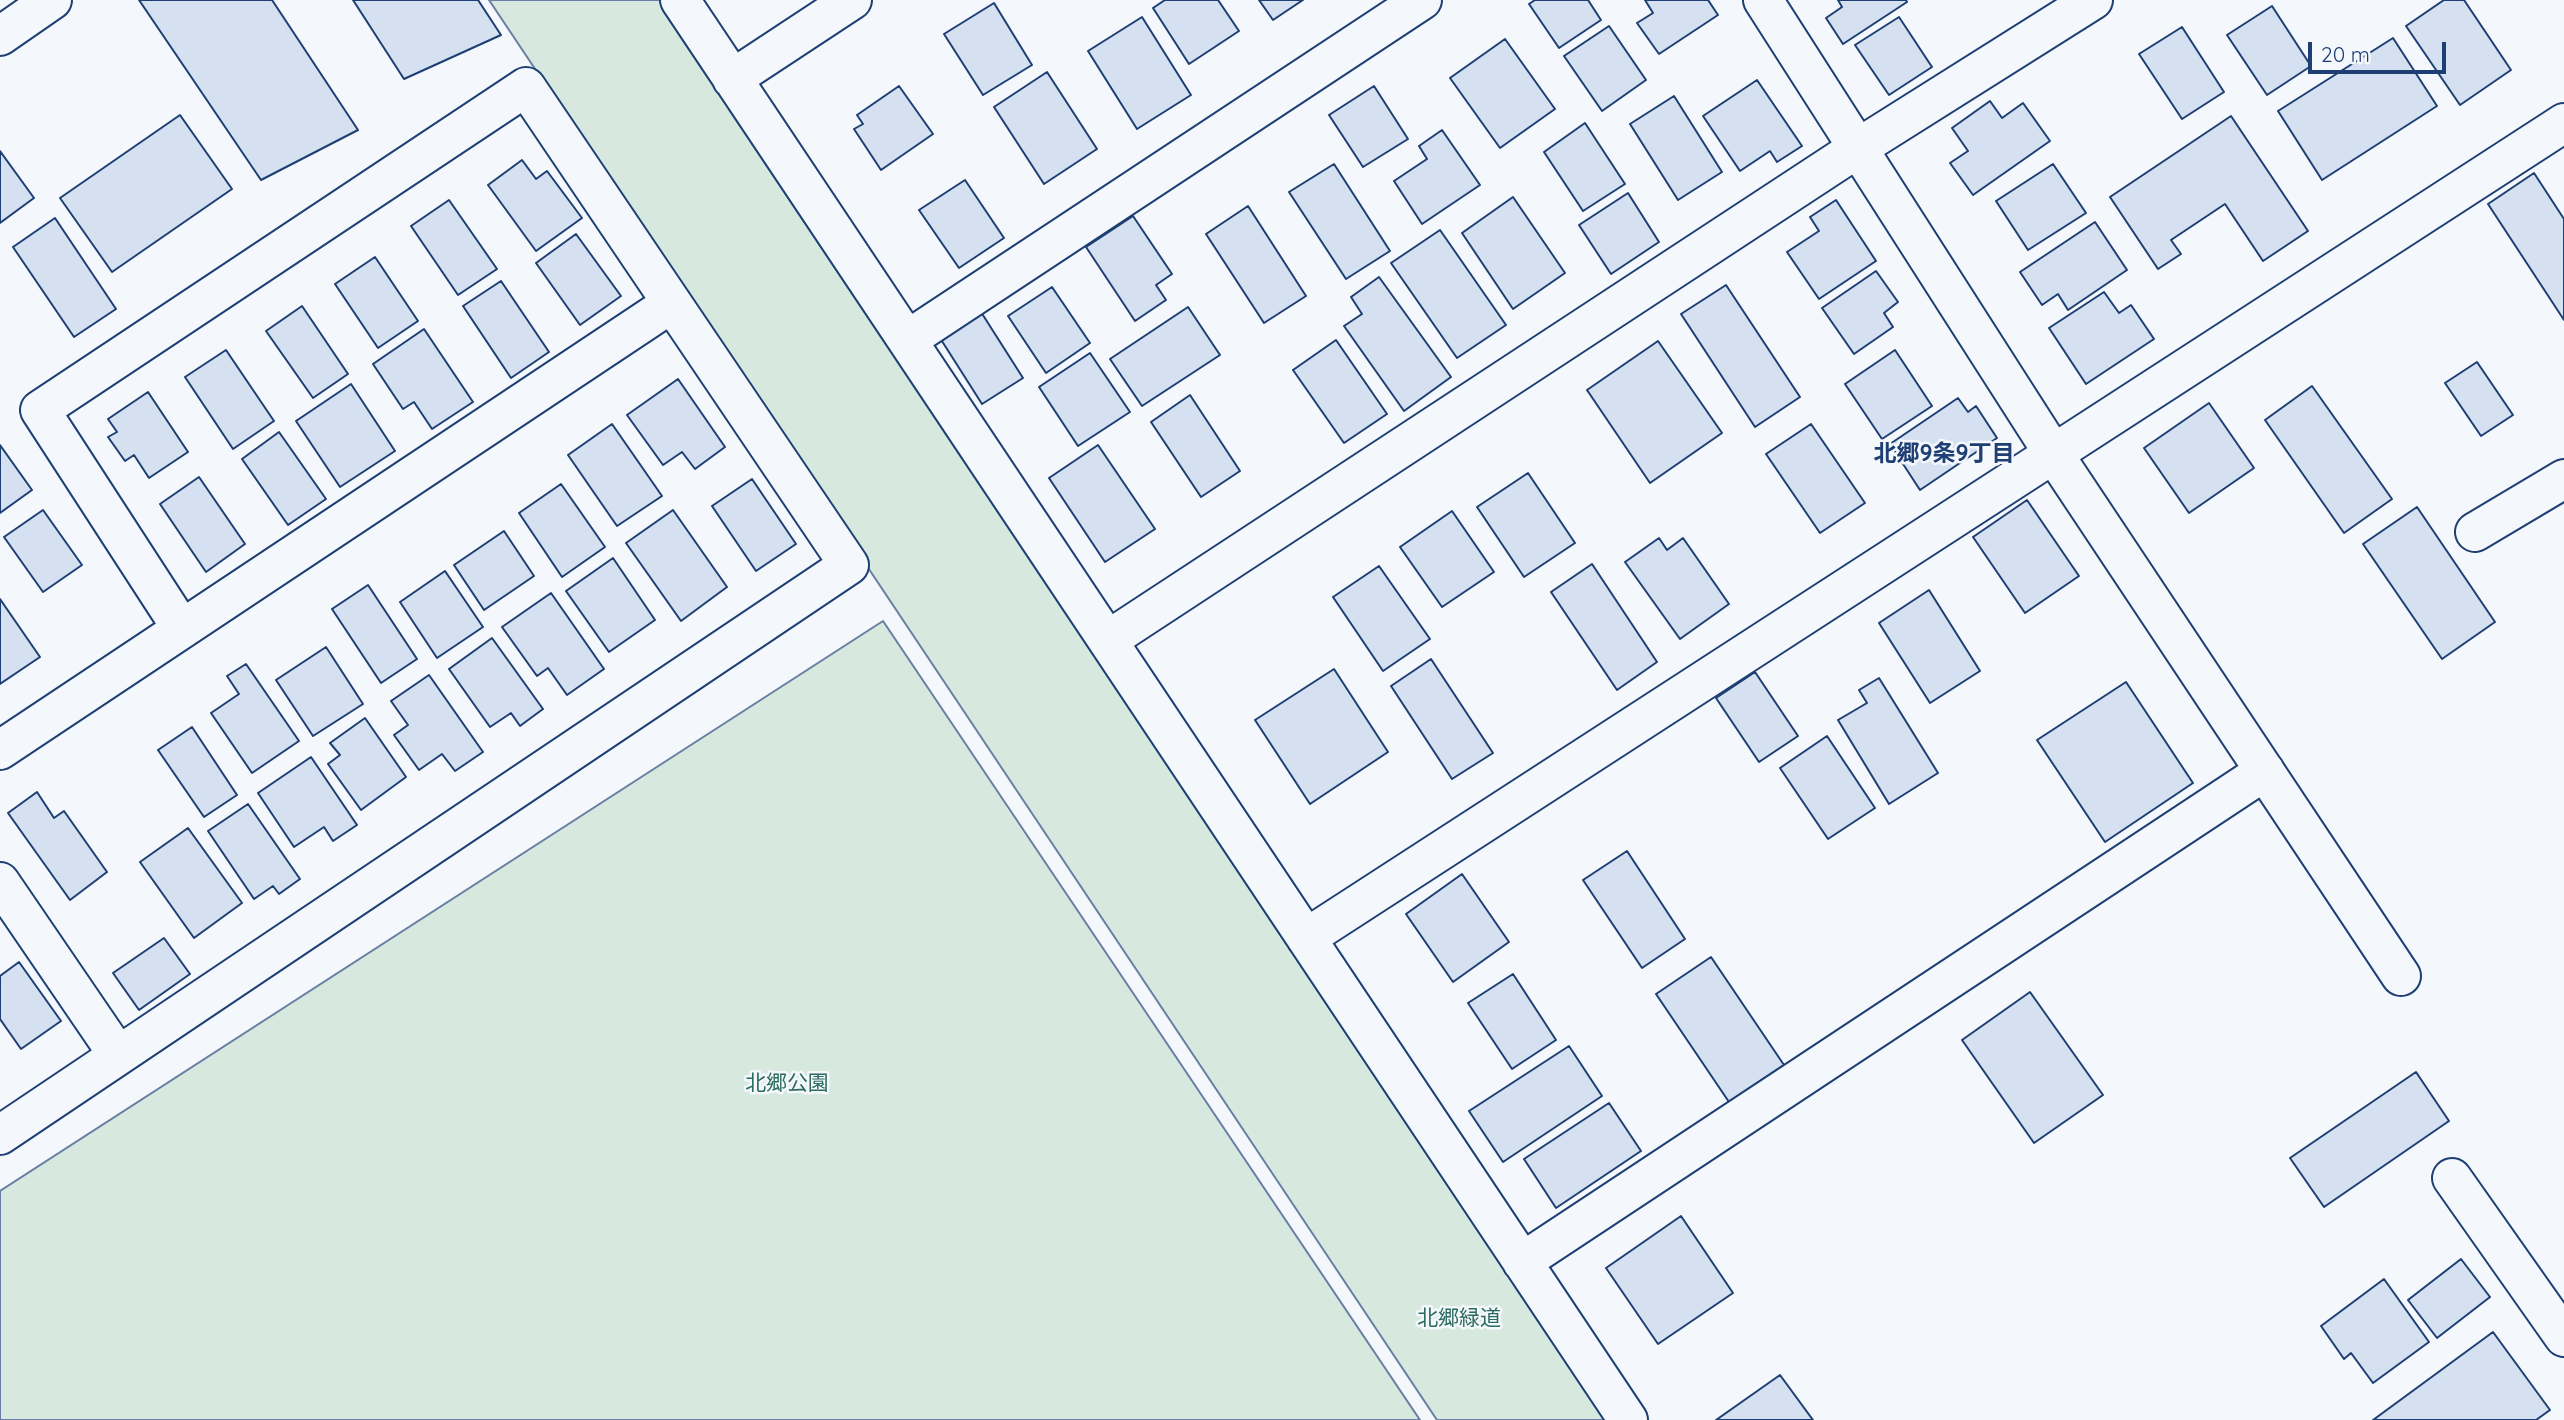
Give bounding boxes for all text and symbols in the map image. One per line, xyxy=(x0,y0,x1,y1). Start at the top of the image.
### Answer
scale bar xyxy=(2312,28,2450,72)
text: 20 m xyxy=(2321,41,2370,67)
district label: 北郷9条9丁目 xyxy=(1873,440,2015,468)
park label: 北郷公園 xyxy=(745,1071,829,1097)
park label: 北郷緑道 xyxy=(1417,1306,1501,1332)

